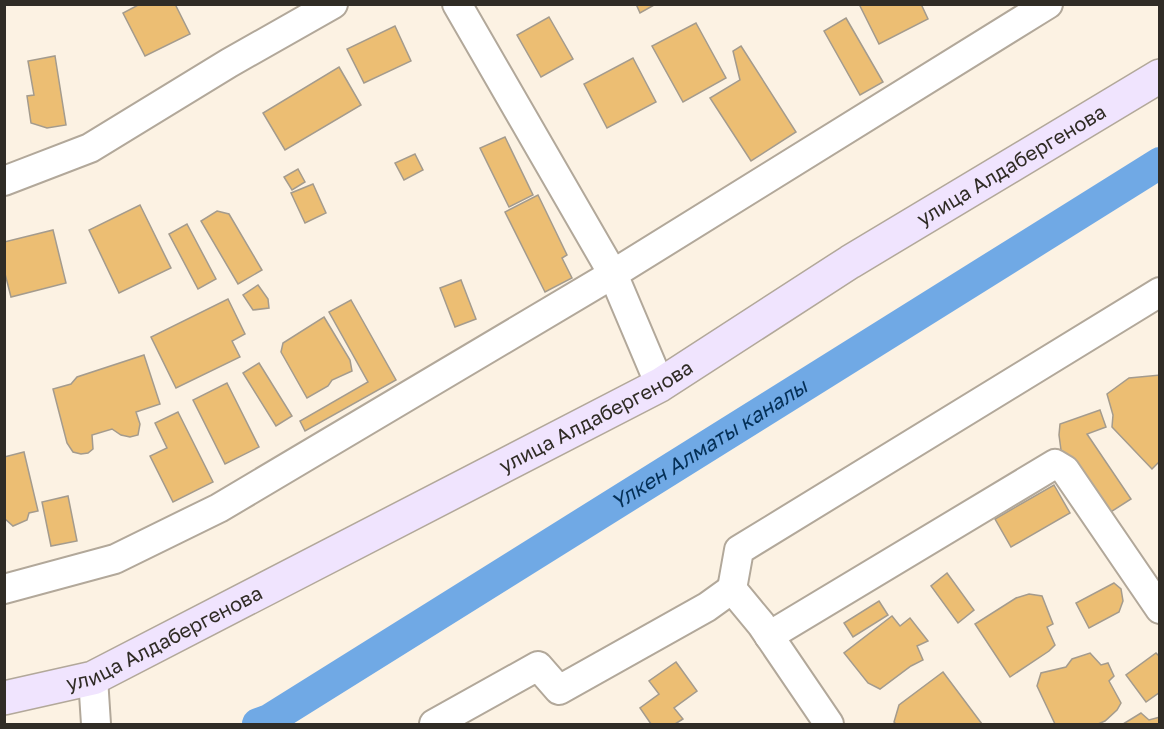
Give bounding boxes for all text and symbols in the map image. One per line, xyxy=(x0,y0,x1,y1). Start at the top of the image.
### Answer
street label: улица Алдабергенова xyxy=(912,98,1110,230)
street label: улица Алдабергенова xyxy=(495,354,697,477)
water label: Үлкен Алматы каналы xyxy=(606,372,813,515)
street label: улица Алдабергенова xyxy=(64,580,266,695)

